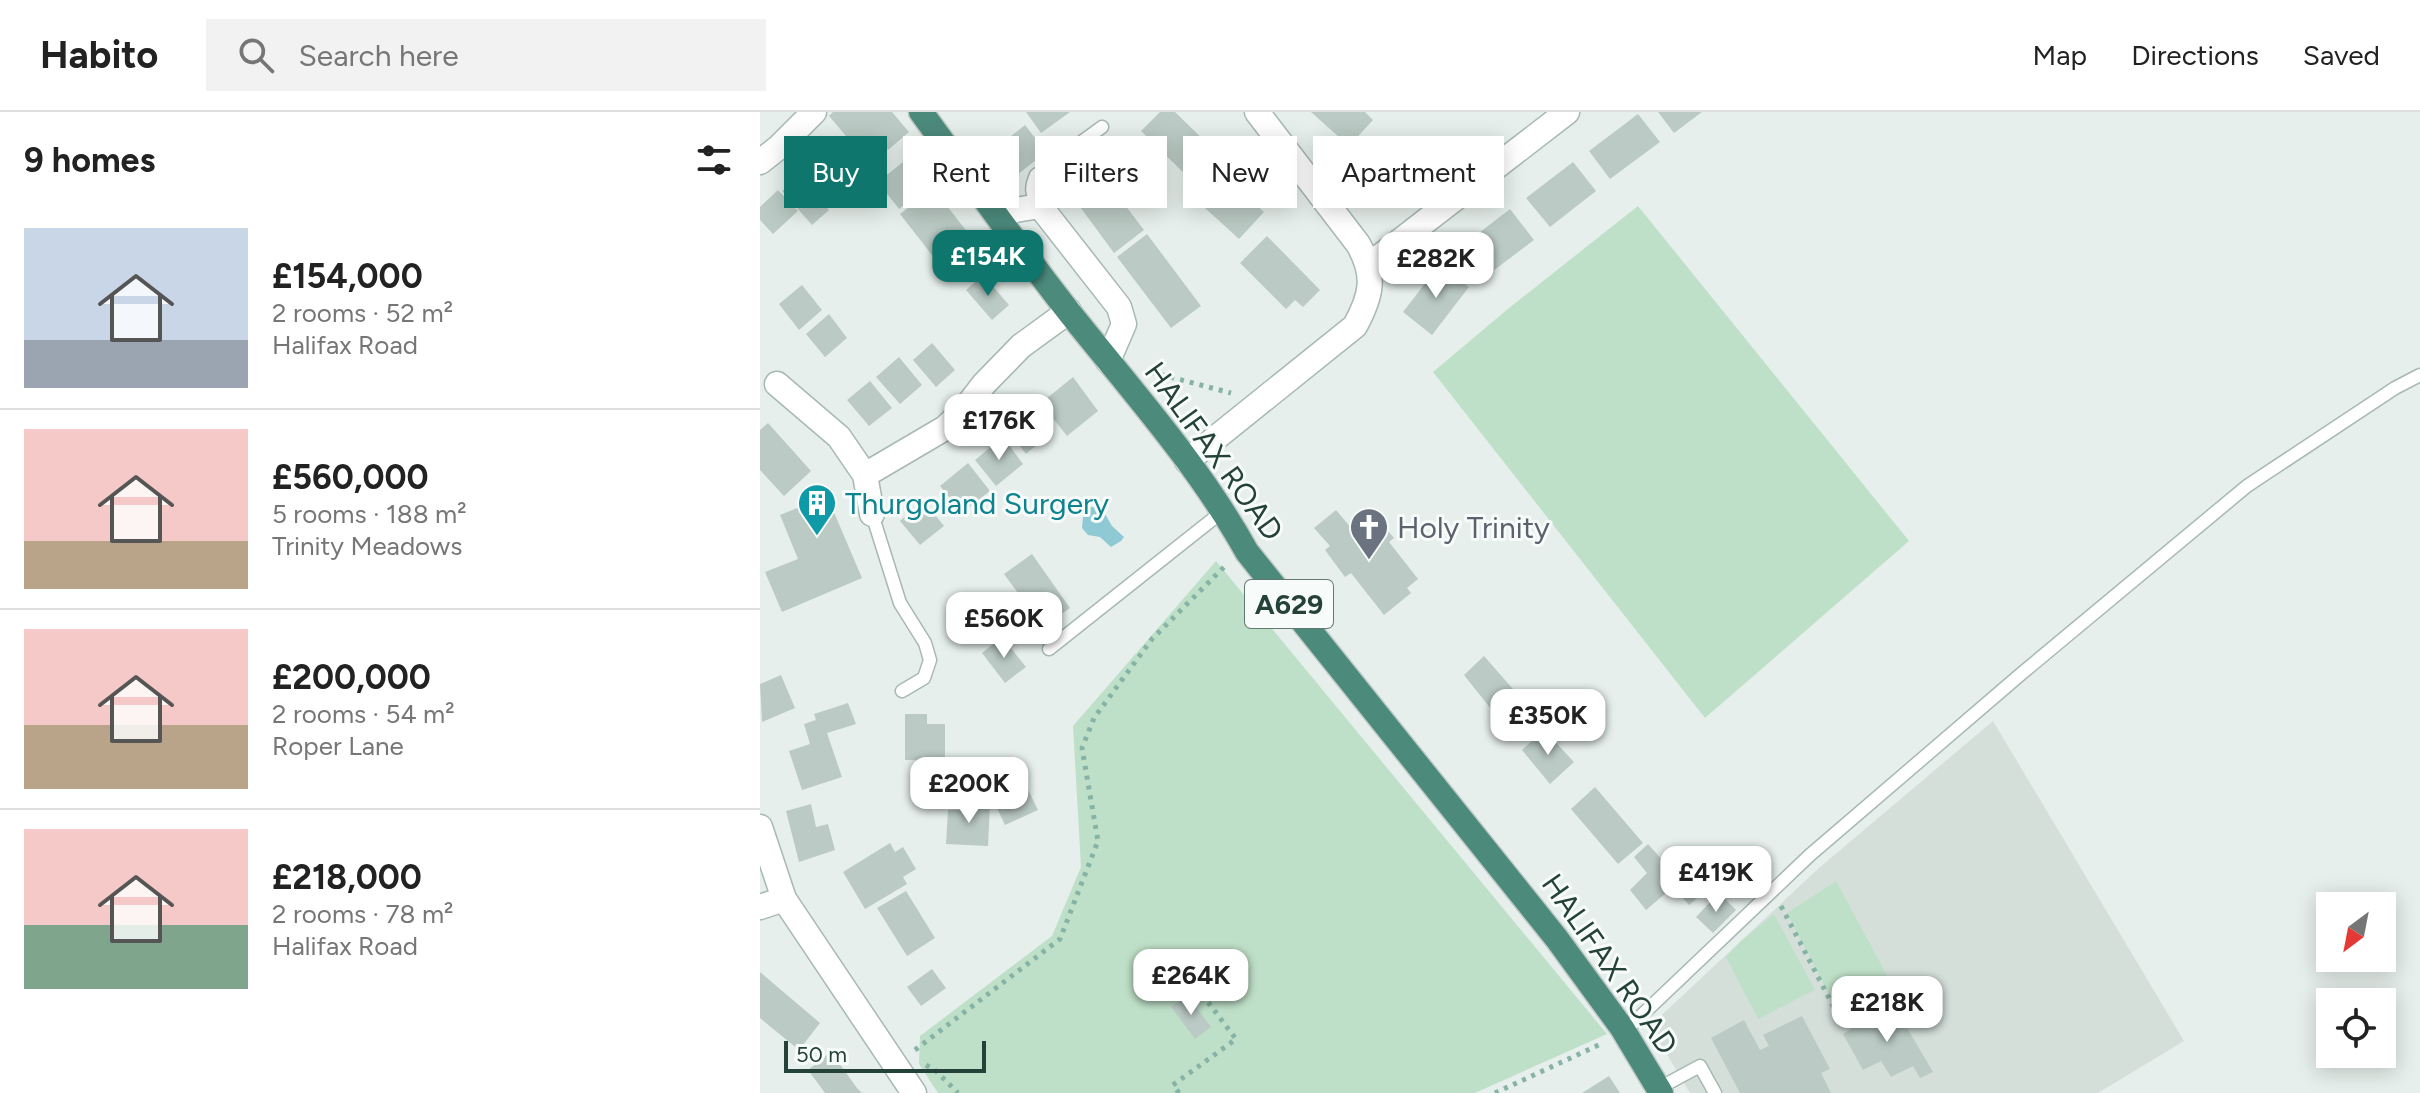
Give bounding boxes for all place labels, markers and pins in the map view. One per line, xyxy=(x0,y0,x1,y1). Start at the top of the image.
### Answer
pin: £154K xyxy=(932,230,1044,298)
pin: £282K xyxy=(1380,232,1492,300)
pin: £176K xyxy=(943,394,1055,462)
building icon: Thurgoland Surgery xyxy=(796,482,838,537)
place label: Thurgoland Surgery xyxy=(845,485,1109,522)
church icon: Holy Trinity xyxy=(1348,506,1390,561)
place label: Holy Trinity xyxy=(1397,509,1550,546)
pin: £560K xyxy=(948,592,1060,660)
pin: £350K xyxy=(1492,689,1604,757)
pin: £200K xyxy=(913,757,1025,825)
pin: £419K xyxy=(1660,846,1772,914)
pin: £264K xyxy=(1135,949,1247,1017)
pin: £218K xyxy=(1831,976,1943,1044)

